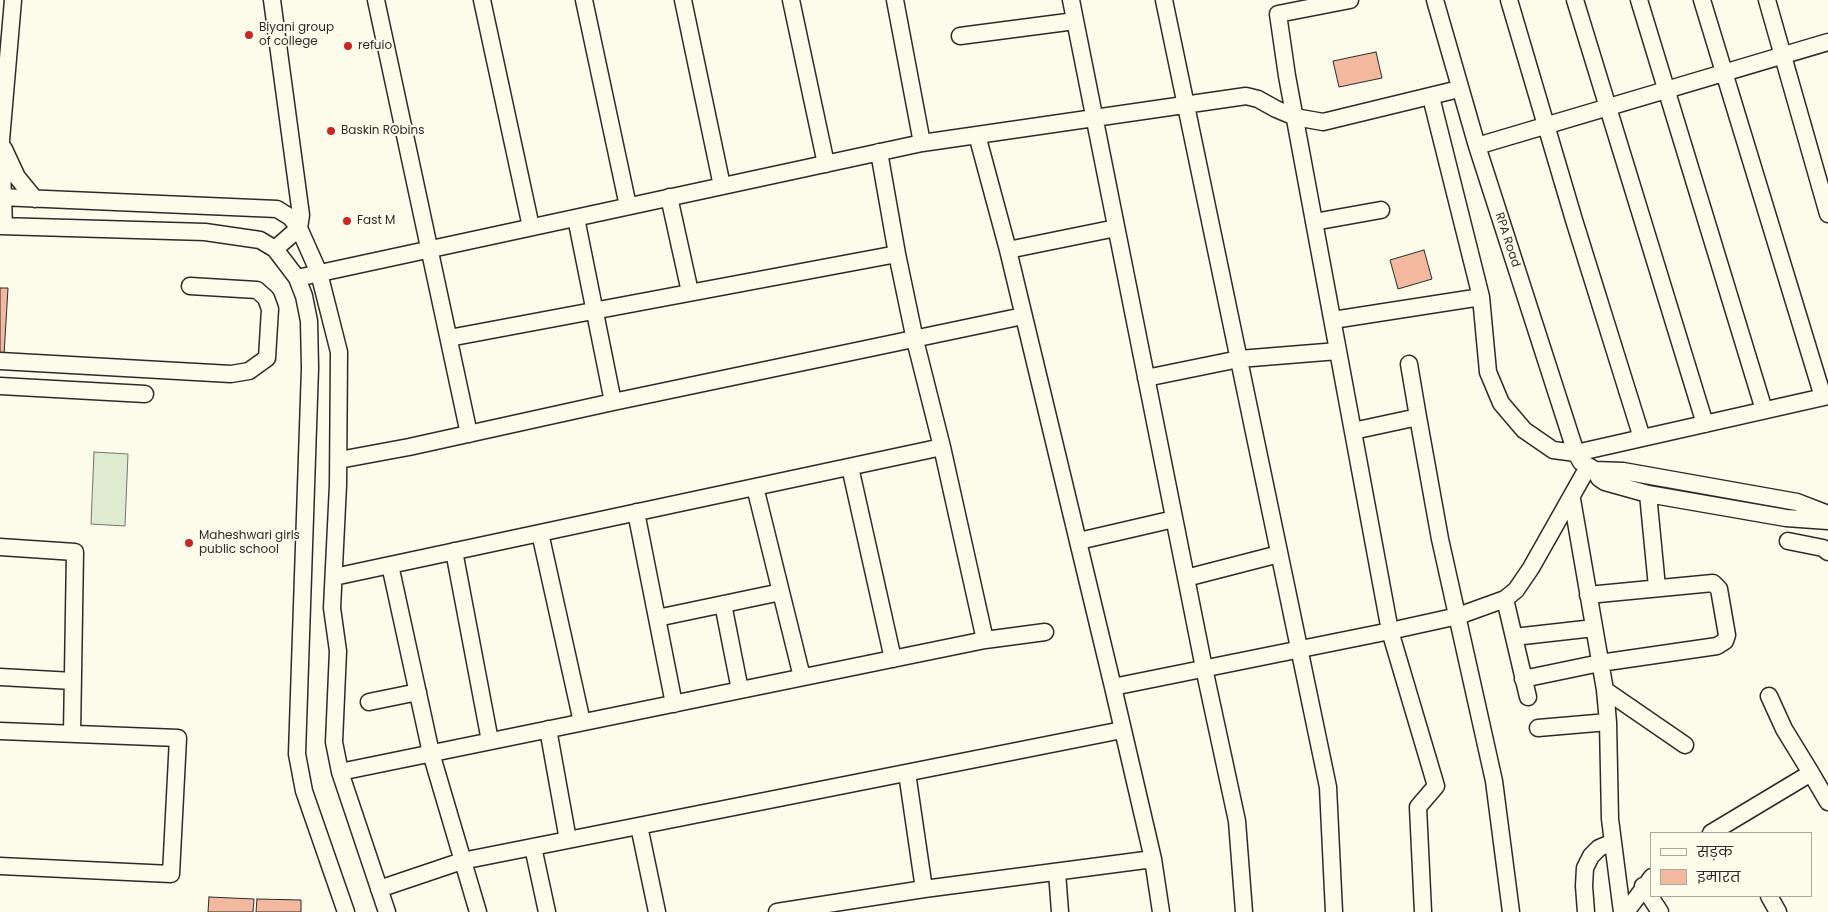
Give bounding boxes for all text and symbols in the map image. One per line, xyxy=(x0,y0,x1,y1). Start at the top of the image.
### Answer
place label: Biyani group of college xyxy=(259,21,334,49)
marker: Biyani group of college xyxy=(243,29,255,41)
place label: refuio xyxy=(358,39,392,53)
marker: refuio xyxy=(342,40,354,52)
place label: Baskin RObins xyxy=(341,124,424,138)
marker: Baskin RObins xyxy=(325,125,337,137)
street label: RPA Road xyxy=(1491,211,1523,269)
place label: Fast M xyxy=(357,214,395,228)
marker: Fast M xyxy=(341,215,353,227)
place label: Maheshwari girls public school xyxy=(199,529,300,557)
marker: Maheshwari girls public school xyxy=(183,537,195,549)
legend xyxy=(1650,832,1813,897)
text: सड़क xyxy=(1697,841,1733,862)
text: इमारत xyxy=(1697,866,1740,887)

